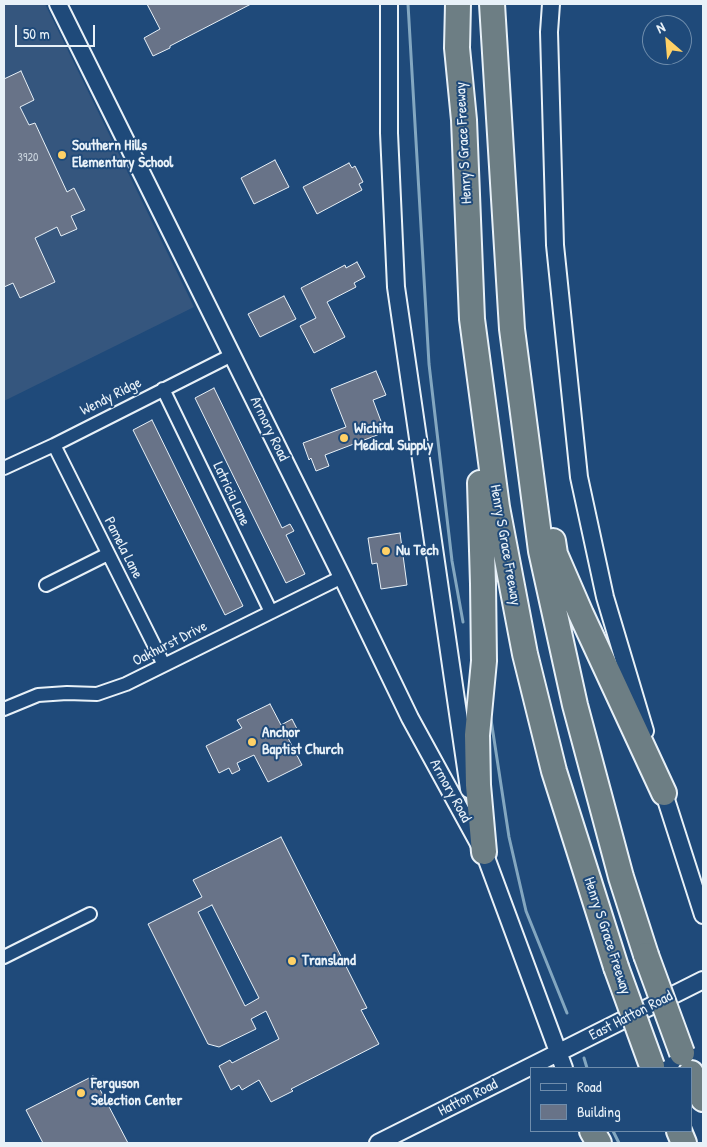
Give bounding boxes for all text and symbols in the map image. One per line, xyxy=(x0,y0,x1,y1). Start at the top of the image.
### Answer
scale bar xyxy=(18,15,98,47)
north arrow xyxy=(642,15,692,65)
text: N xyxy=(653,17,668,37)
text: 50 m xyxy=(23,23,50,44)
street label: Henry S Grace Freeway xyxy=(452,81,476,205)
place label: Southern Hills Elementary School xyxy=(72,137,173,172)
marker: Southern Hills Elementary School xyxy=(56,149,68,161)
house number: 3920 xyxy=(18,151,38,165)
street label: Wendy Ridge xyxy=(77,374,145,420)
street label: Armory Road xyxy=(246,394,292,464)
place label: Wichita Medical Supply xyxy=(354,420,433,455)
marker: Wichita Medical Supply xyxy=(338,432,350,444)
street label: Latricia Lane xyxy=(208,459,254,529)
street label: Henry S Grace Freeway xyxy=(486,483,524,607)
street label: Pamela Lane xyxy=(100,514,146,582)
place label: Nu Tech xyxy=(396,542,439,560)
marker: Nu Tech xyxy=(380,545,392,557)
street label: Oakhurst Drive xyxy=(130,618,210,670)
place label: Anchor Baptist Church xyxy=(262,724,343,759)
marker: Anchor Baptist Church xyxy=(246,736,258,748)
street label: Armory Road xyxy=(425,756,475,826)
street label: Henry S Grace Freeway xyxy=(580,875,634,997)
place label: Transland xyxy=(302,952,356,970)
marker: Transland xyxy=(286,955,298,967)
street label: East Hatton Road xyxy=(586,987,676,1045)
legend xyxy=(530,1067,692,1132)
place label: Ferguson Selection Center xyxy=(91,1075,182,1110)
street label: Hatton Road xyxy=(435,1075,501,1121)
text: Road xyxy=(577,1076,602,1097)
marker: Ferguson Selection Center xyxy=(75,1087,87,1099)
text: Building xyxy=(577,1101,621,1122)

